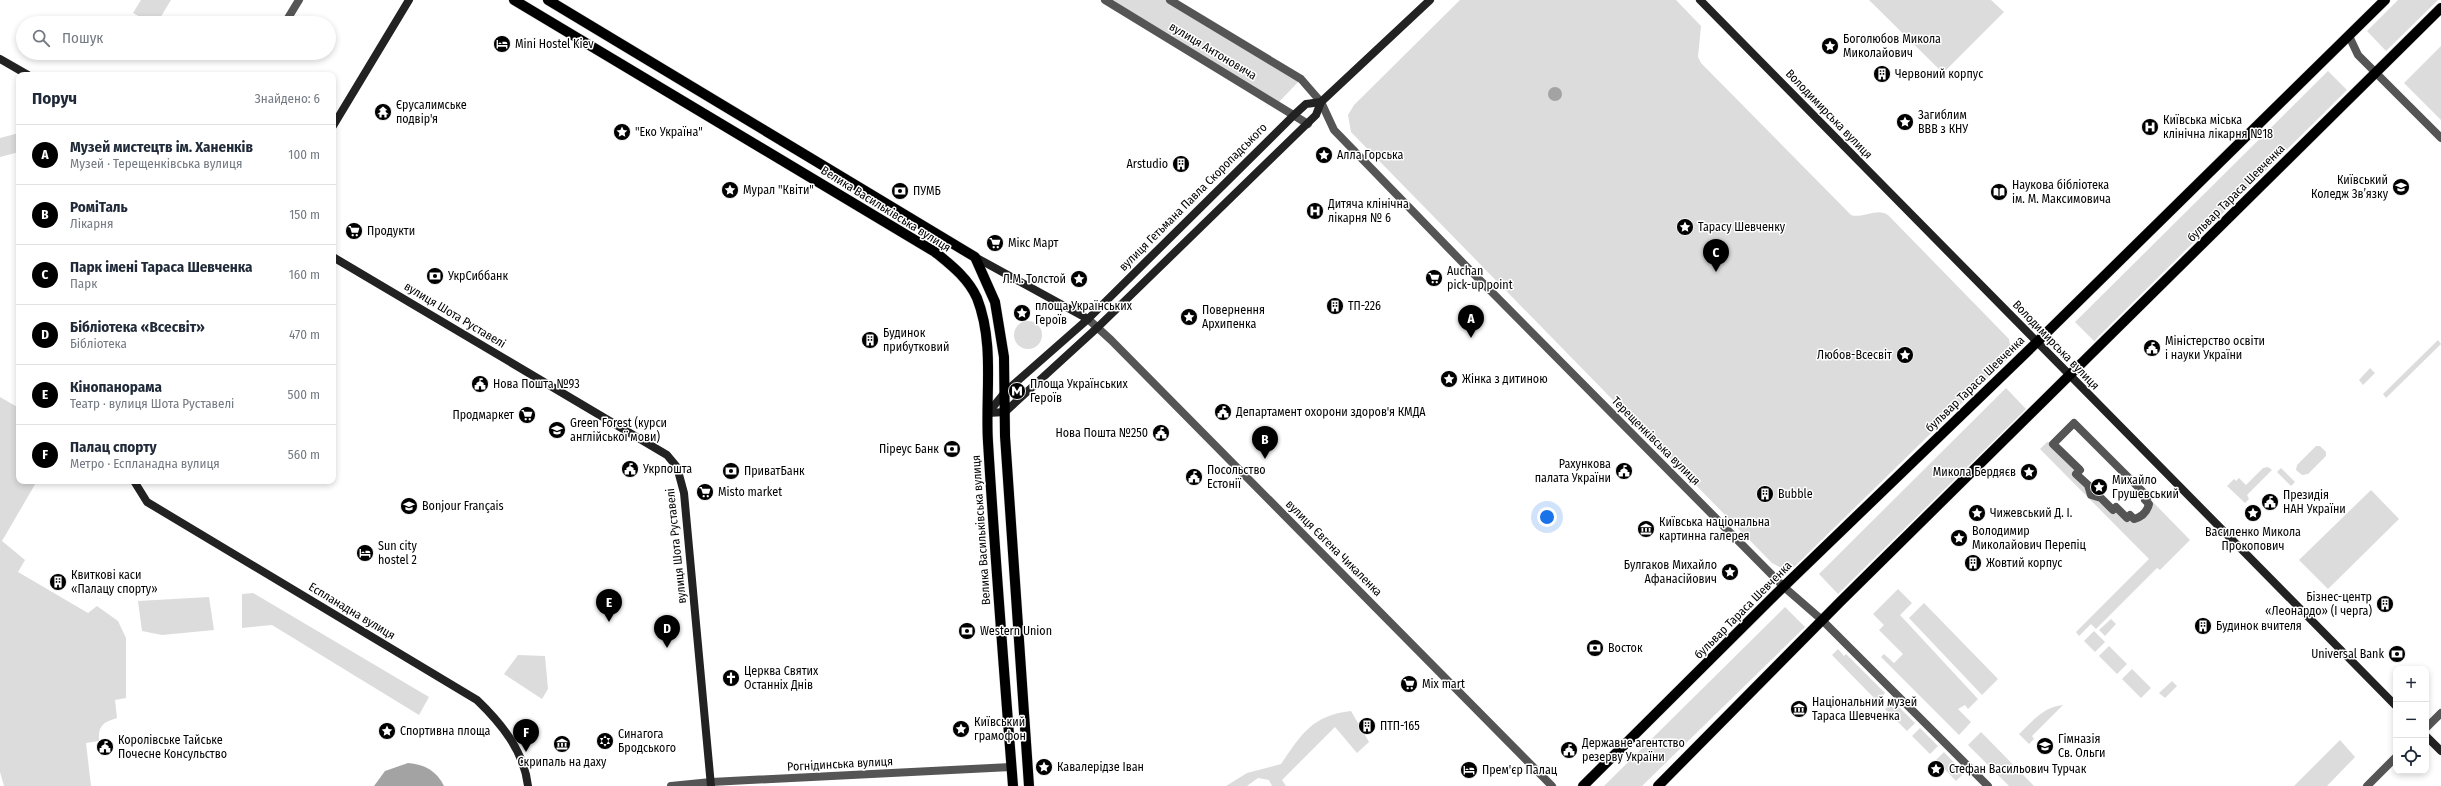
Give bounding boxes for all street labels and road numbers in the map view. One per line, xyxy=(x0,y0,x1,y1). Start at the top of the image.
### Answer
street label: вулиця Антоновича xyxy=(1167,19,1259,83)
street label: Володимирська вулиця xyxy=(1783,66,1875,162)
street label: вулиця Гетьмана Павла Скоропадського xyxy=(1116,120,1270,274)
street label: бульвар Тараса Шевченка xyxy=(2184,141,2288,245)
street label: Велика Васильківська вулиця xyxy=(819,163,953,255)
street label: вулиця Шота Руставелі xyxy=(402,279,508,351)
street label: Володимирська вулиця xyxy=(2010,297,2102,393)
street label: бульвар Тараса Шевченка xyxy=(1923,333,2027,435)
street label: Терещенківська вулиця xyxy=(1609,394,1703,488)
street label: Велика Васильківська вулиця xyxy=(969,455,993,605)
street label: вулиця Шота Руставелі xyxy=(663,488,689,604)
street label: вулиця Євгена Чикаленка xyxy=(1283,497,1385,599)
street label: бульвар Тараса Шевченка xyxy=(1691,558,1795,662)
street label: Еспланадна вулиця xyxy=(306,580,398,642)
street label: Рогнідинська вулиця xyxy=(787,754,893,774)

